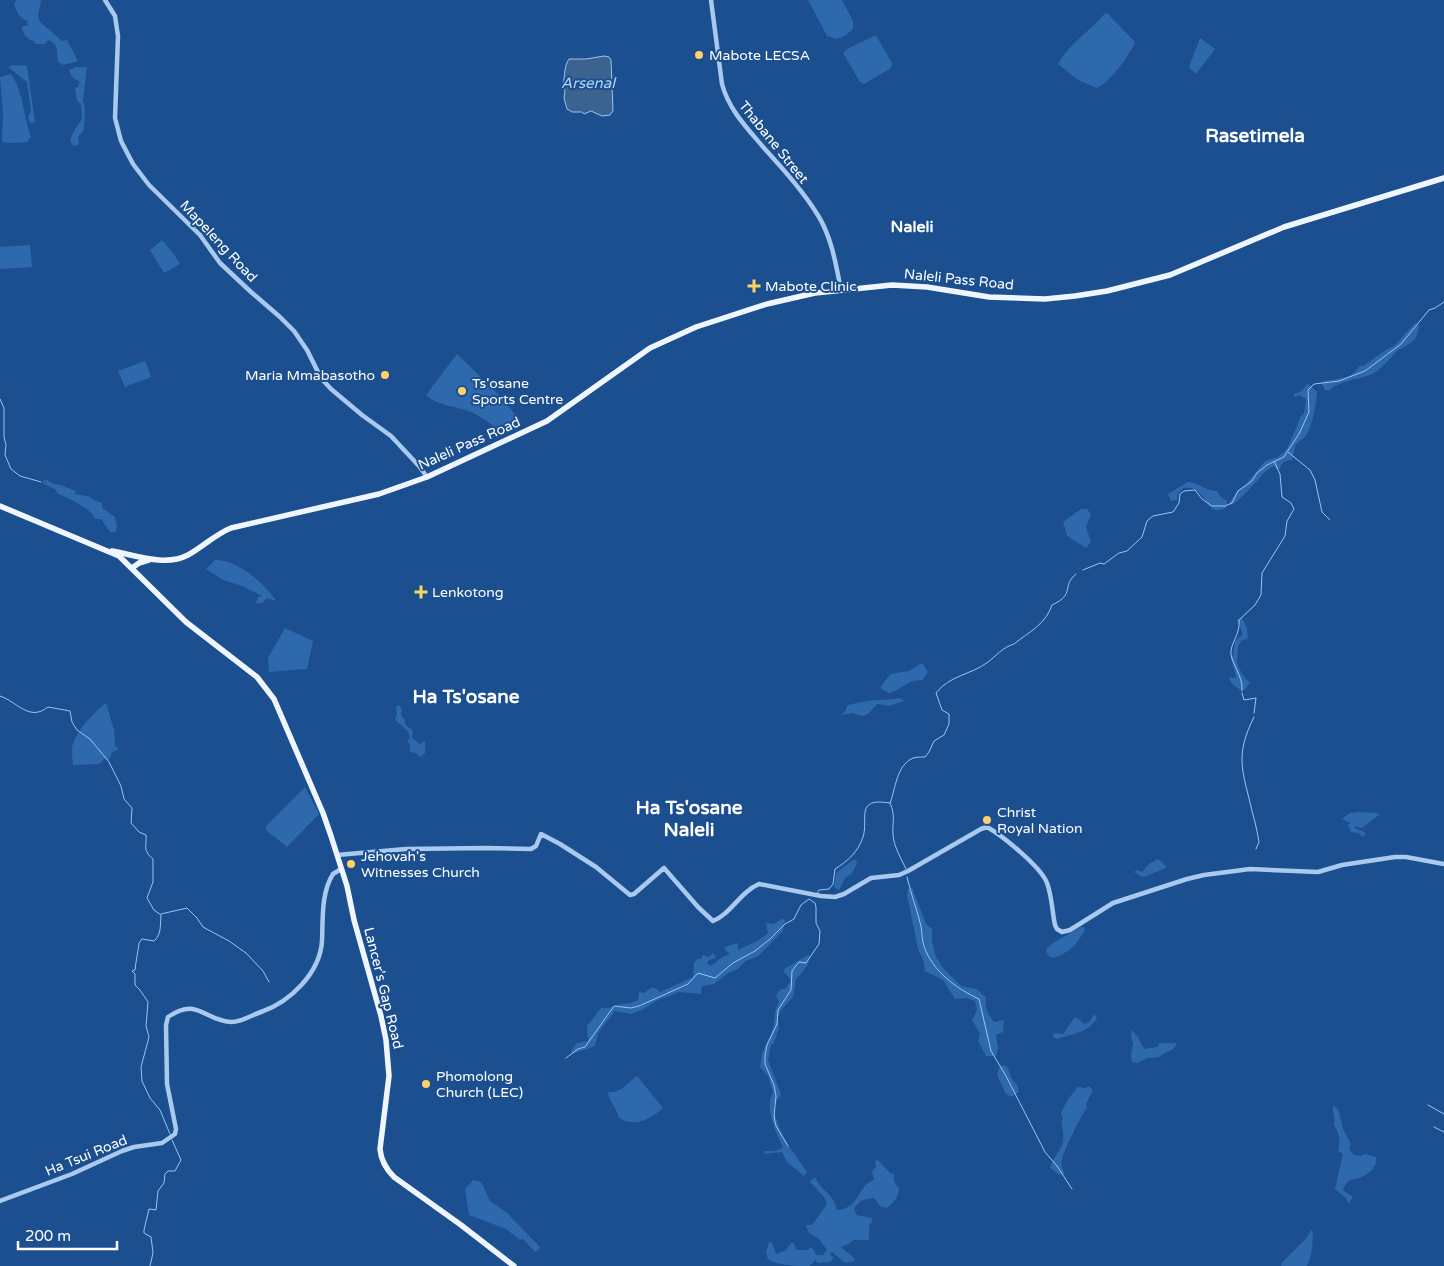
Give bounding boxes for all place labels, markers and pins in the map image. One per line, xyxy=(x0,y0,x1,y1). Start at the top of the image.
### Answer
place label: Mabote LECSA xyxy=(709,47,810,64)
marker: Mabote LECSA xyxy=(693,49,705,61)
place label: Mabote Clinic xyxy=(765,278,857,295)
marker: Mabote Clinic xyxy=(747,279,761,293)
place label: Maria Mmabasotho xyxy=(245,367,375,384)
marker: Maria Mmabasotho xyxy=(379,369,391,381)
place label: Ts'osane Sports Centre xyxy=(472,375,563,408)
marker: Ts'osane Sports Centre xyxy=(456,385,468,397)
place label: Lenkotong xyxy=(432,584,504,601)
marker: Lenkotong xyxy=(414,585,428,599)
place label: Christ Royal Nation xyxy=(997,804,1083,837)
marker: Christ Royal Nation xyxy=(981,814,993,826)
place label: Jehovah's Witnesses Church xyxy=(361,848,480,881)
marker: Jehovah's Witnesses Church xyxy=(345,858,357,870)
place label: Phomolong Church (LEC) xyxy=(436,1068,523,1101)
marker: Phomolong Church (LEC) xyxy=(420,1078,432,1090)

